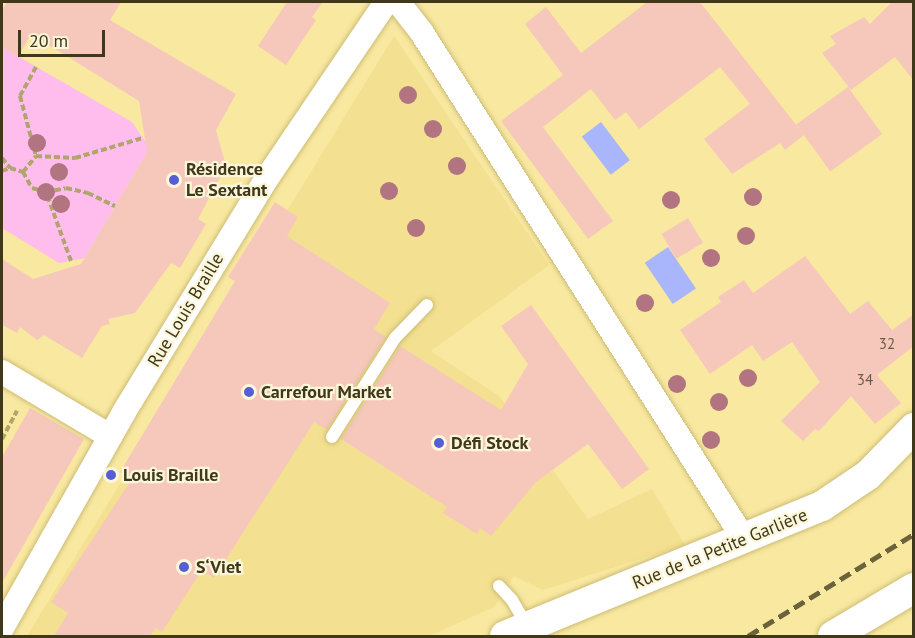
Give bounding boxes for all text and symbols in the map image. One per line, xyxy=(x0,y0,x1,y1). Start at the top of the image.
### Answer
scale bar xyxy=(21,18,108,56)
text: 20 m xyxy=(29,29,68,52)
place label: Résidence Le Sextant xyxy=(186,159,267,201)
marker: Résidence Le Sextant xyxy=(167,173,181,187)
street label: Rue Louis Braille xyxy=(144,249,228,371)
house number: 32 xyxy=(879,335,895,353)
house number: 34 xyxy=(857,371,873,389)
place label: Carrefour Market xyxy=(261,381,391,403)
marker: Carrefour Market xyxy=(242,385,256,399)
place label: Défi Stock xyxy=(451,432,528,454)
marker: Défi Stock xyxy=(432,436,446,450)
place label: Louis Braille xyxy=(123,464,218,486)
marker: Louis Braille xyxy=(104,468,118,482)
street label: Rue de la Petite Garlière xyxy=(629,504,811,594)
place label: S‘Viet xyxy=(196,556,241,578)
marker: S‘Viet xyxy=(177,560,191,574)

